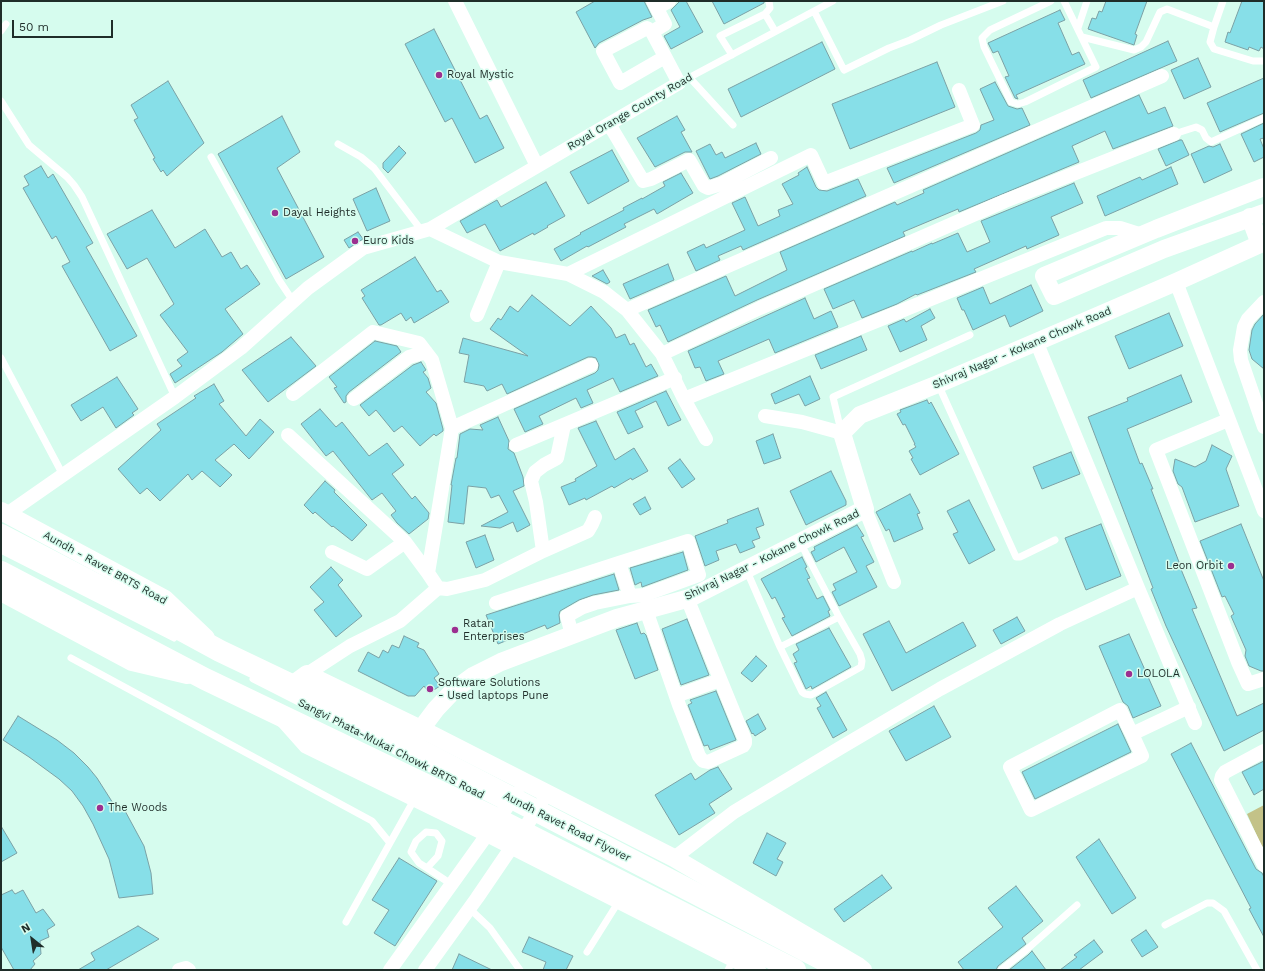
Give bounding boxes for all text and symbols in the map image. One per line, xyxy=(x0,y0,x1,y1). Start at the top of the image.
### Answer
scale bar xyxy=(14,12,115,38)
text: 50 m xyxy=(19,20,49,34)
place label: Royal Mystic xyxy=(447,68,514,82)
marker: Royal Mystic xyxy=(434,70,444,80)
street label: Royal Orange County Road xyxy=(565,71,695,153)
place label: Dayal Heights xyxy=(283,206,356,220)
marker: Dayal Heights xyxy=(270,208,280,218)
place label: Euro Kids xyxy=(363,234,414,248)
marker: Euro Kids xyxy=(350,236,360,246)
street label: Shivraj Nagar - Kokane Chowk Road xyxy=(931,304,1113,392)
street label: Shivraj Nagar - Kokane Chowk Road xyxy=(682,507,862,603)
street label: Aundh - Ravet BRTS Road xyxy=(41,528,169,608)
place label: Leon Orbit xyxy=(1166,559,1223,573)
marker: Leon Orbit xyxy=(1226,561,1236,571)
place label: Ratan Enterprises xyxy=(463,617,524,643)
marker: Ratan Enterprises xyxy=(450,625,460,635)
place label: LOLOLA xyxy=(1137,667,1180,681)
marker: LOLOLA xyxy=(1124,669,1134,679)
place label: Software Solutions - Used laptops Pune xyxy=(438,676,549,702)
marker: Software Solutions - Used laptops Pune xyxy=(425,684,435,694)
street label: Sangvi Phata-Mukai Chowk BRTS Road xyxy=(296,696,486,802)
street label: Aundh Ravet Road Flyover xyxy=(501,789,633,865)
place label: The Woods xyxy=(108,801,167,815)
marker: The Woods xyxy=(95,803,105,813)
north arrow xyxy=(12,919,52,959)
text: N xyxy=(19,921,33,936)

